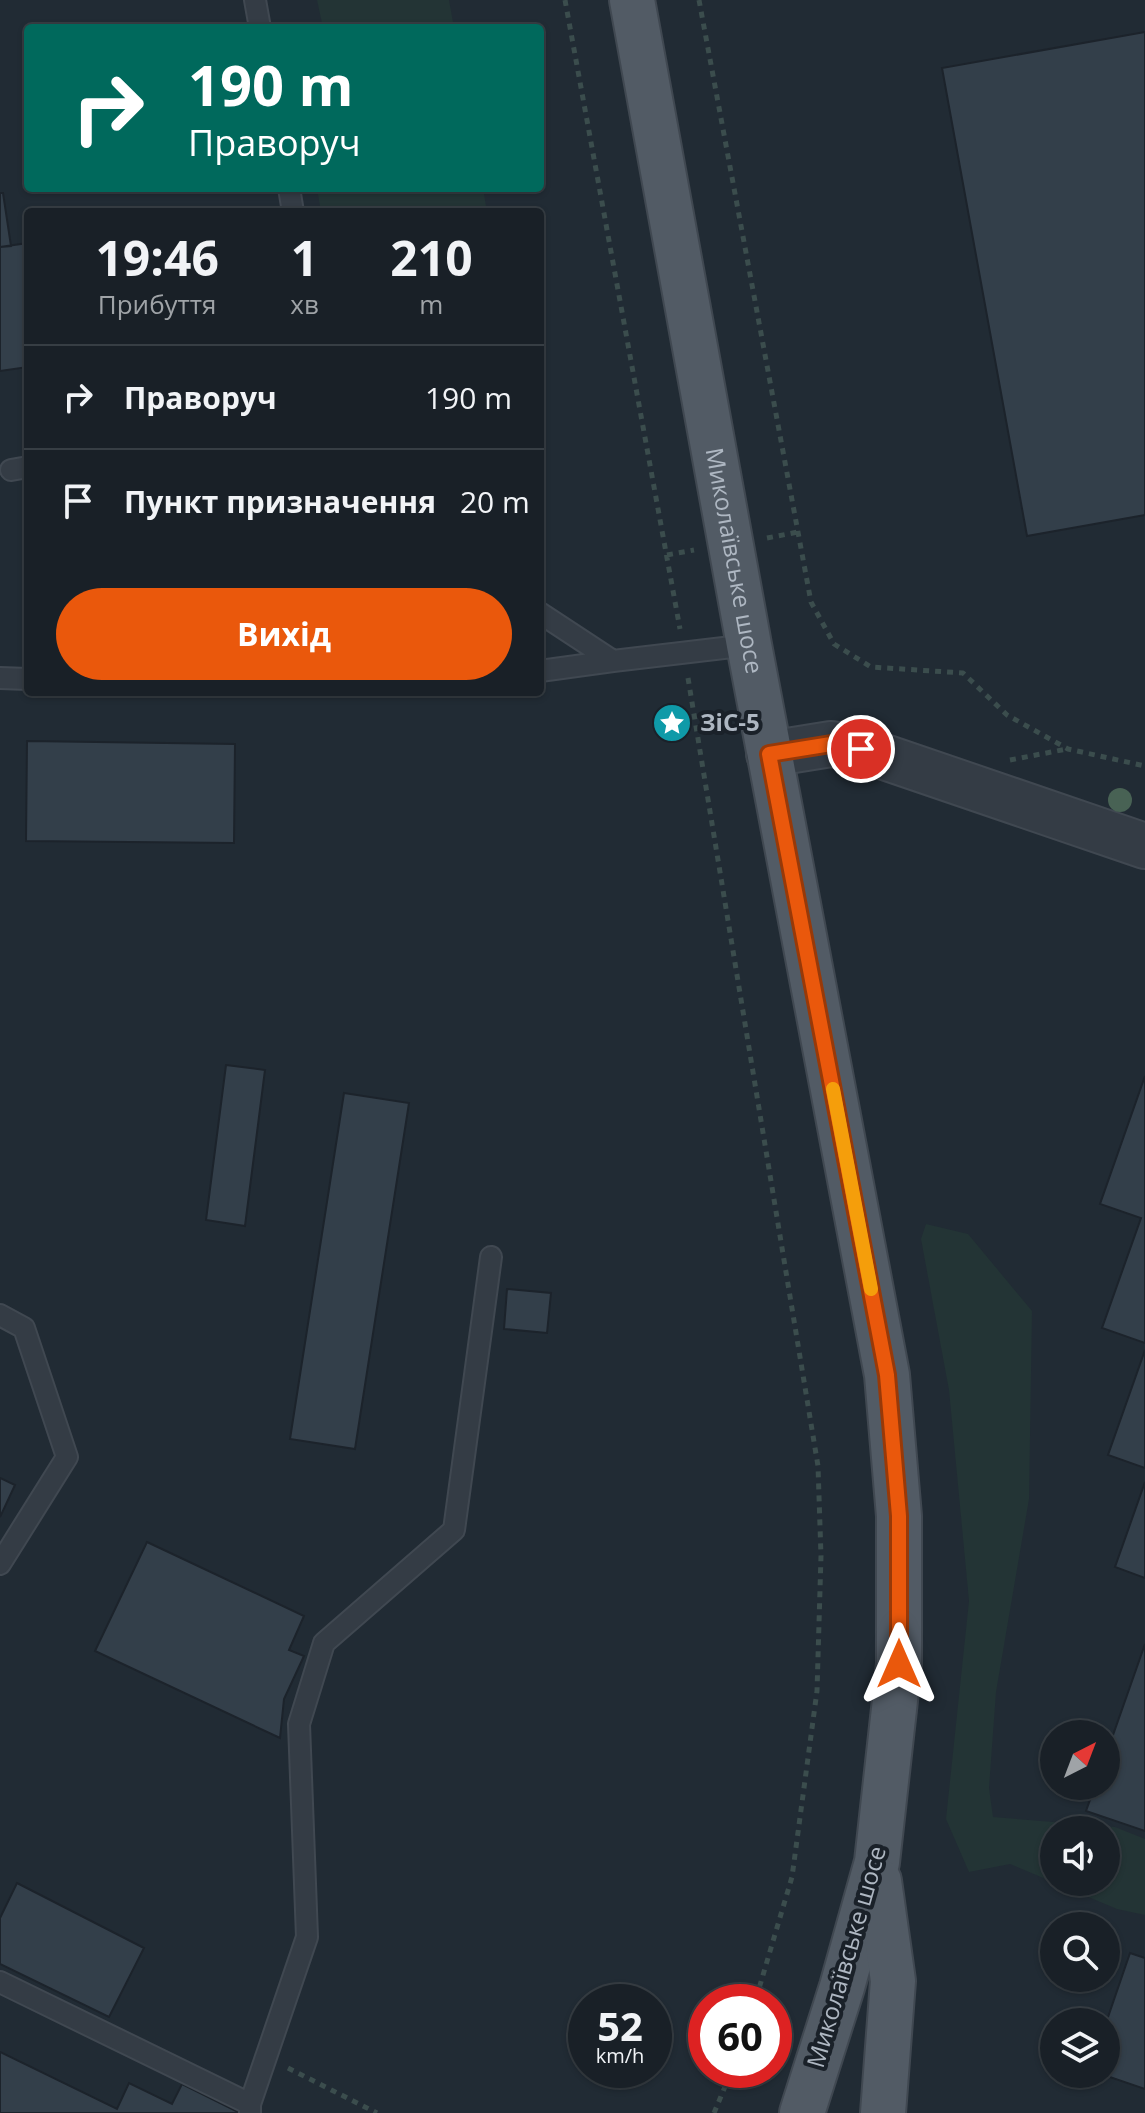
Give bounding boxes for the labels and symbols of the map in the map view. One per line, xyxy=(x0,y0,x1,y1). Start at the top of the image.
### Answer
street label: Миколаївське шосе xyxy=(699,445,772,676)
place icon: ЗіС-5 xyxy=(651,702,693,744)
place label: ЗіС-5 xyxy=(700,705,760,738)
pin xyxy=(827,715,895,783)
position arrow xyxy=(857,1622,941,1706)
north arrow xyxy=(1040,1720,1120,1800)
street label: Миколаївське шосе xyxy=(798,1842,893,2071)
speed limit sign: 60 xyxy=(688,1984,792,2088)

